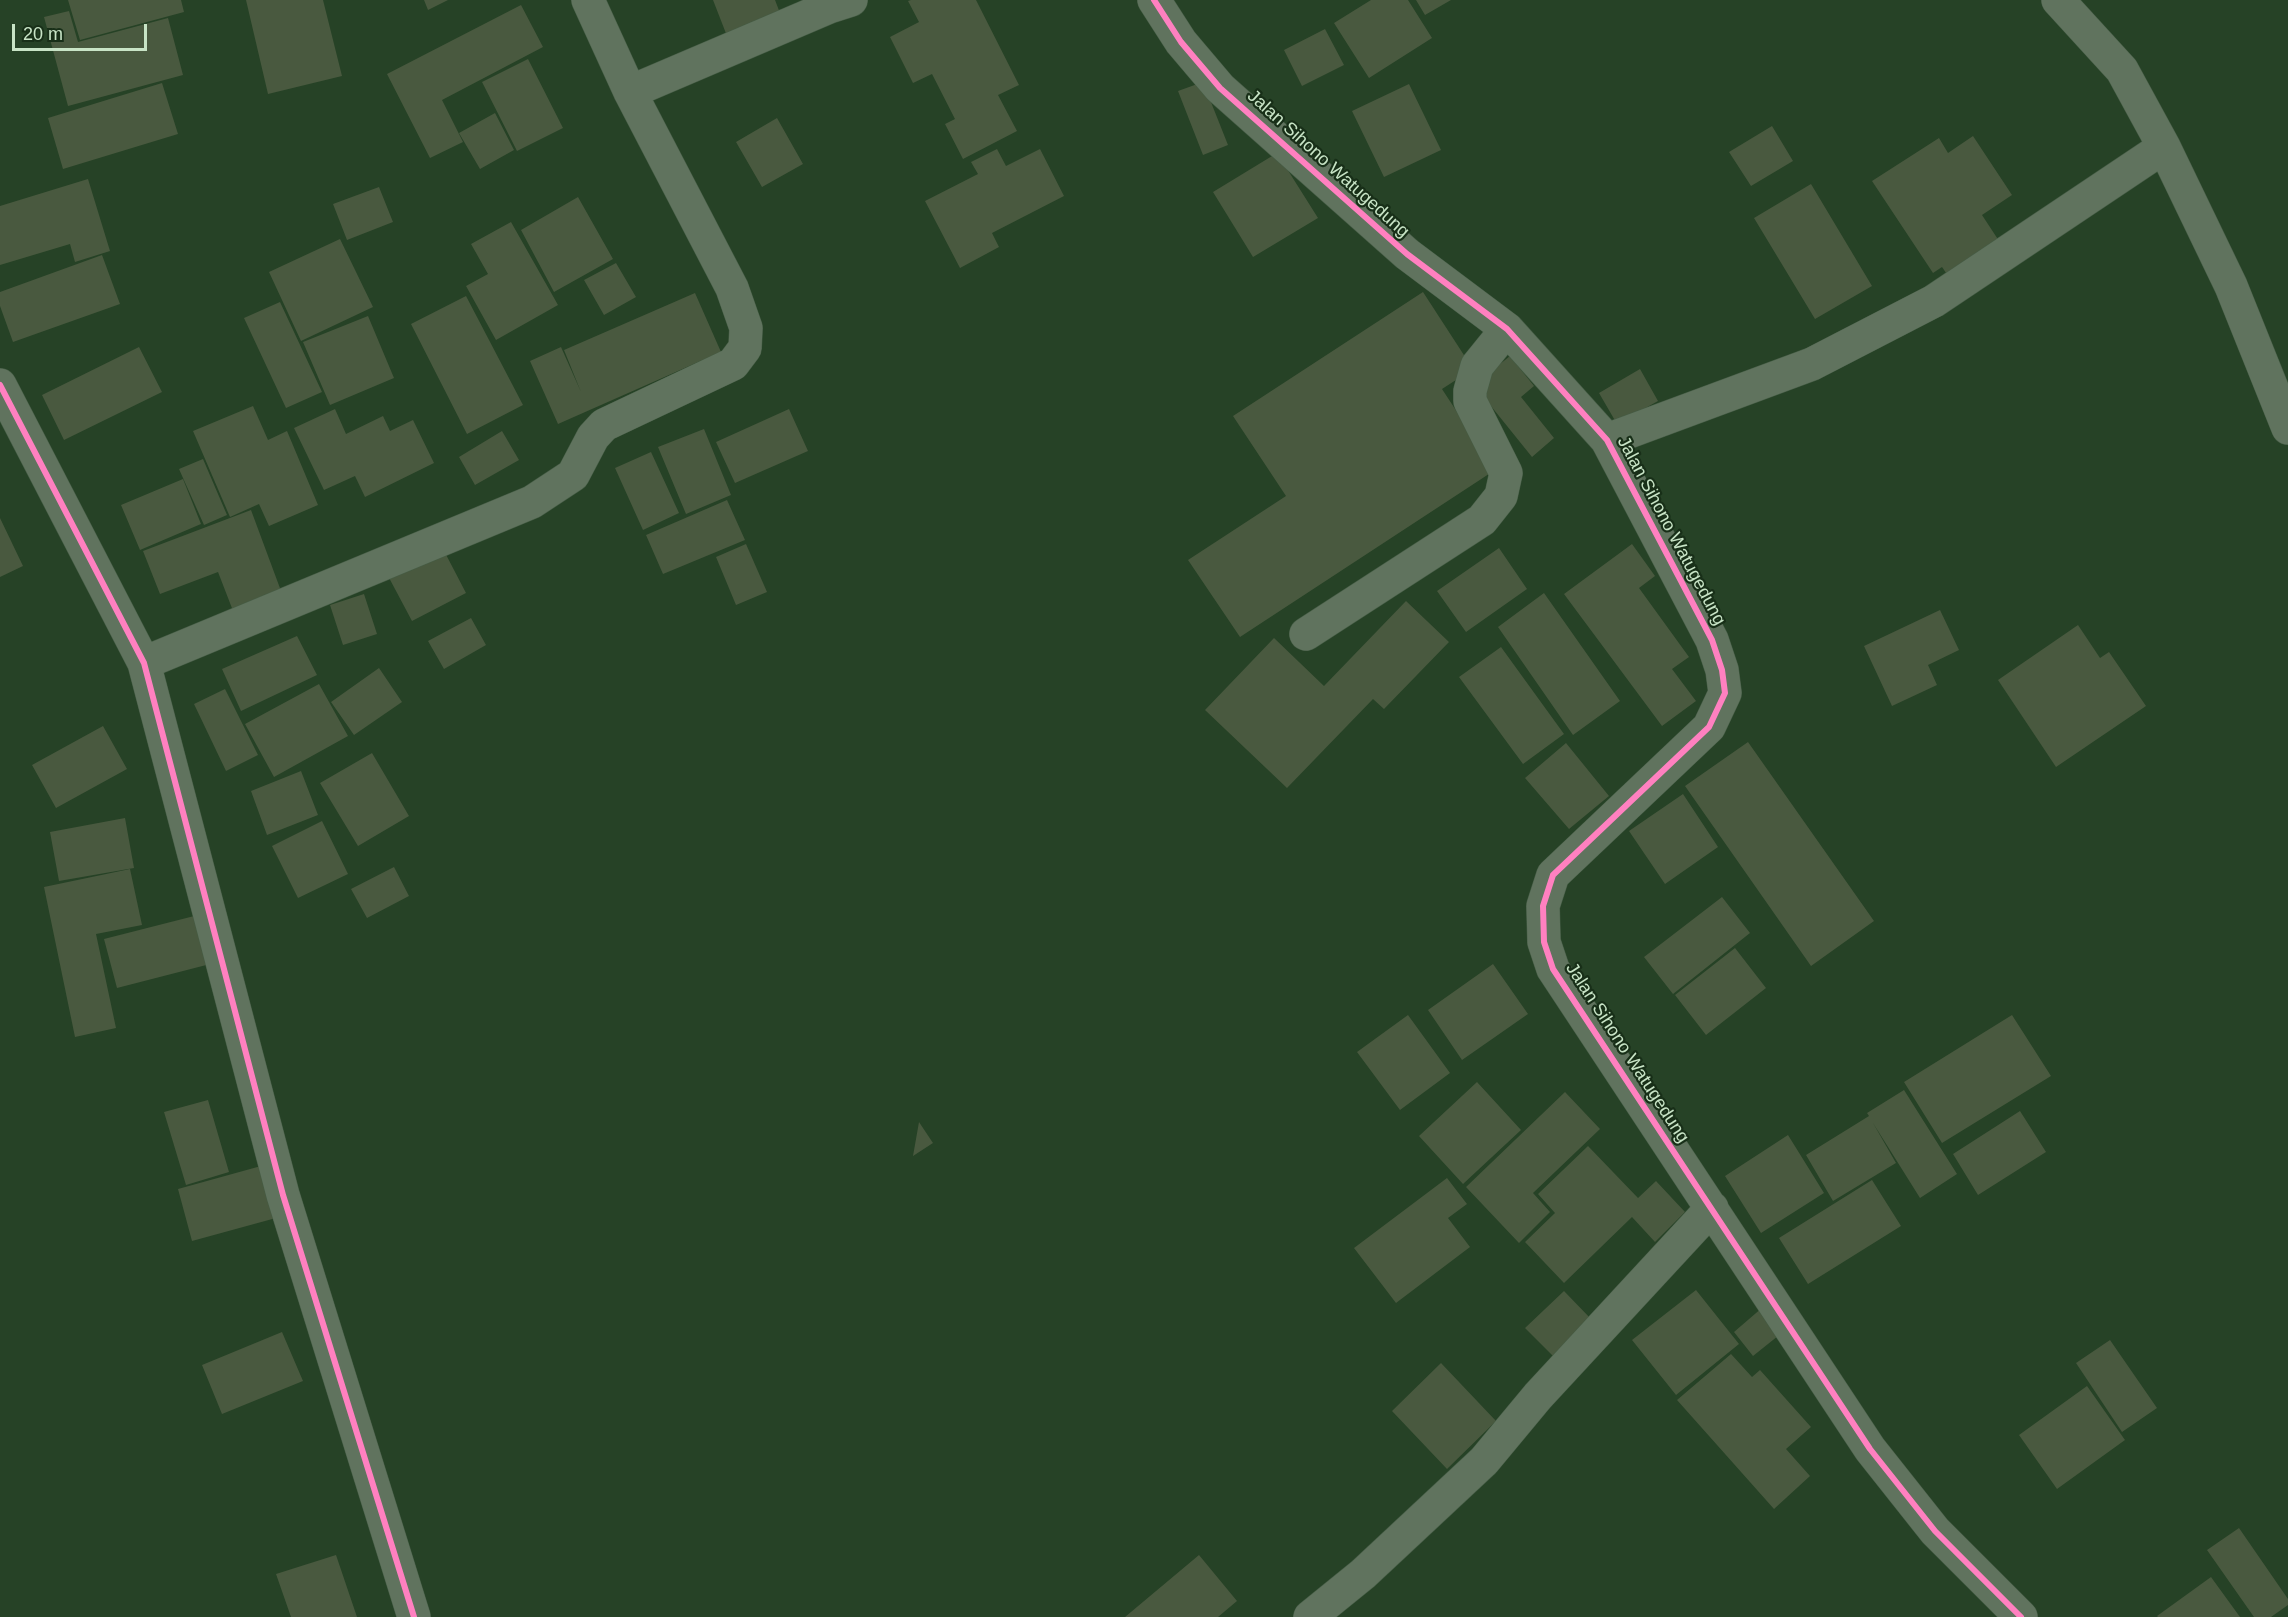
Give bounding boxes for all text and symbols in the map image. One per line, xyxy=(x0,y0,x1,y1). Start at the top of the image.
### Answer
scale bar xyxy=(15,12,150,50)
text: 20 m xyxy=(23,24,63,44)
street label: Jalan Sihono Watugedung xyxy=(1243,86,1413,242)
street label: Jalan Sihono Watugedung xyxy=(1612,433,1730,629)
street label: Jalan Sihono Watugedung xyxy=(1561,959,1693,1147)

